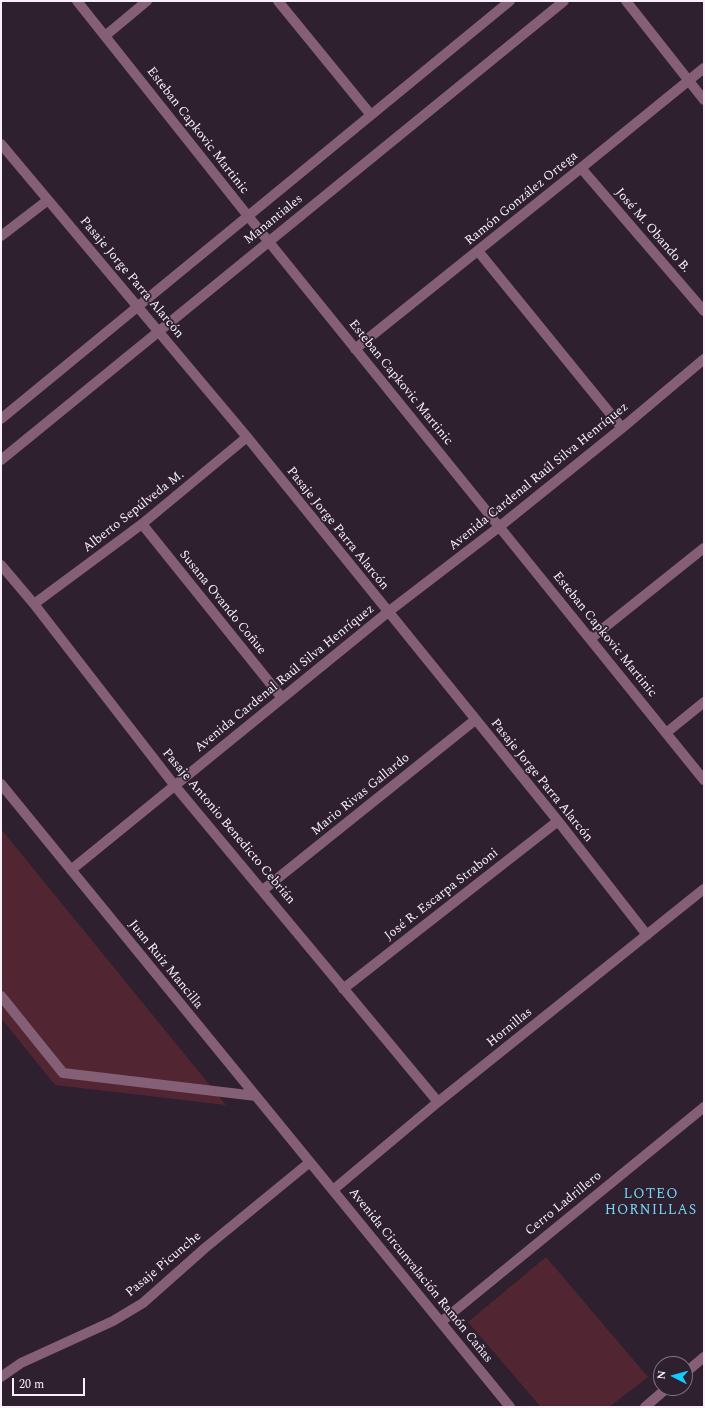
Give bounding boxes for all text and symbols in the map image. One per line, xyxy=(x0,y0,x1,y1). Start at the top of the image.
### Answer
street label: Esteban Capkovic Martinic xyxy=(143,64,251,198)
street label: Ramón González Ortega xyxy=(462,149,582,249)
street label: José M. Obando B. xyxy=(611,186,693,276)
street label: Manantiales xyxy=(242,192,306,248)
street label: Pasaje Jorge Parra Alarcón xyxy=(76,214,186,342)
street label: Esteban Capkovic Martinic xyxy=(345,317,455,449)
street label: Avenida Cardenal Raúl Silva Henríquez xyxy=(446,400,632,554)
street label: Pasaje Jorge Parra Alarcón xyxy=(283,464,391,594)
street label: Alberto Sepúlveda M. xyxy=(80,468,188,556)
street label: Susana Ovando Coñue xyxy=(175,548,269,658)
street label: Esteban Capkovic Martinic xyxy=(549,569,659,701)
street label: Avenida Cardenal Raúl Silva Henríquez xyxy=(192,602,378,756)
street label: Pasaje Jorge Parra Alarcón xyxy=(487,716,595,846)
street label: Pasaje Antonio Benedicto Cebrián xyxy=(158,746,298,908)
street label: Mario Rivas Gallardo xyxy=(309,750,413,840)
street label: José R. Escarpa Straboni xyxy=(382,846,502,944)
street label: Juan Ruiz Mancilla xyxy=(124,918,206,1012)
street label: Hornillas xyxy=(484,1005,536,1051)
street label: Cerro Ladrillero xyxy=(523,1169,605,1239)
street label: Avenida Circunvalación Ramón Cañas xyxy=(345,1186,495,1366)
district label: LOTEO HORNILLAS xyxy=(605,1187,697,1220)
street label: Pasaje Picunche xyxy=(123,1229,205,1301)
north arrow xyxy=(653,1356,693,1396)
text: N xyxy=(653,1369,670,1380)
scale bar xyxy=(14,1370,87,1396)
text: 20 m xyxy=(19,1375,44,1394)

